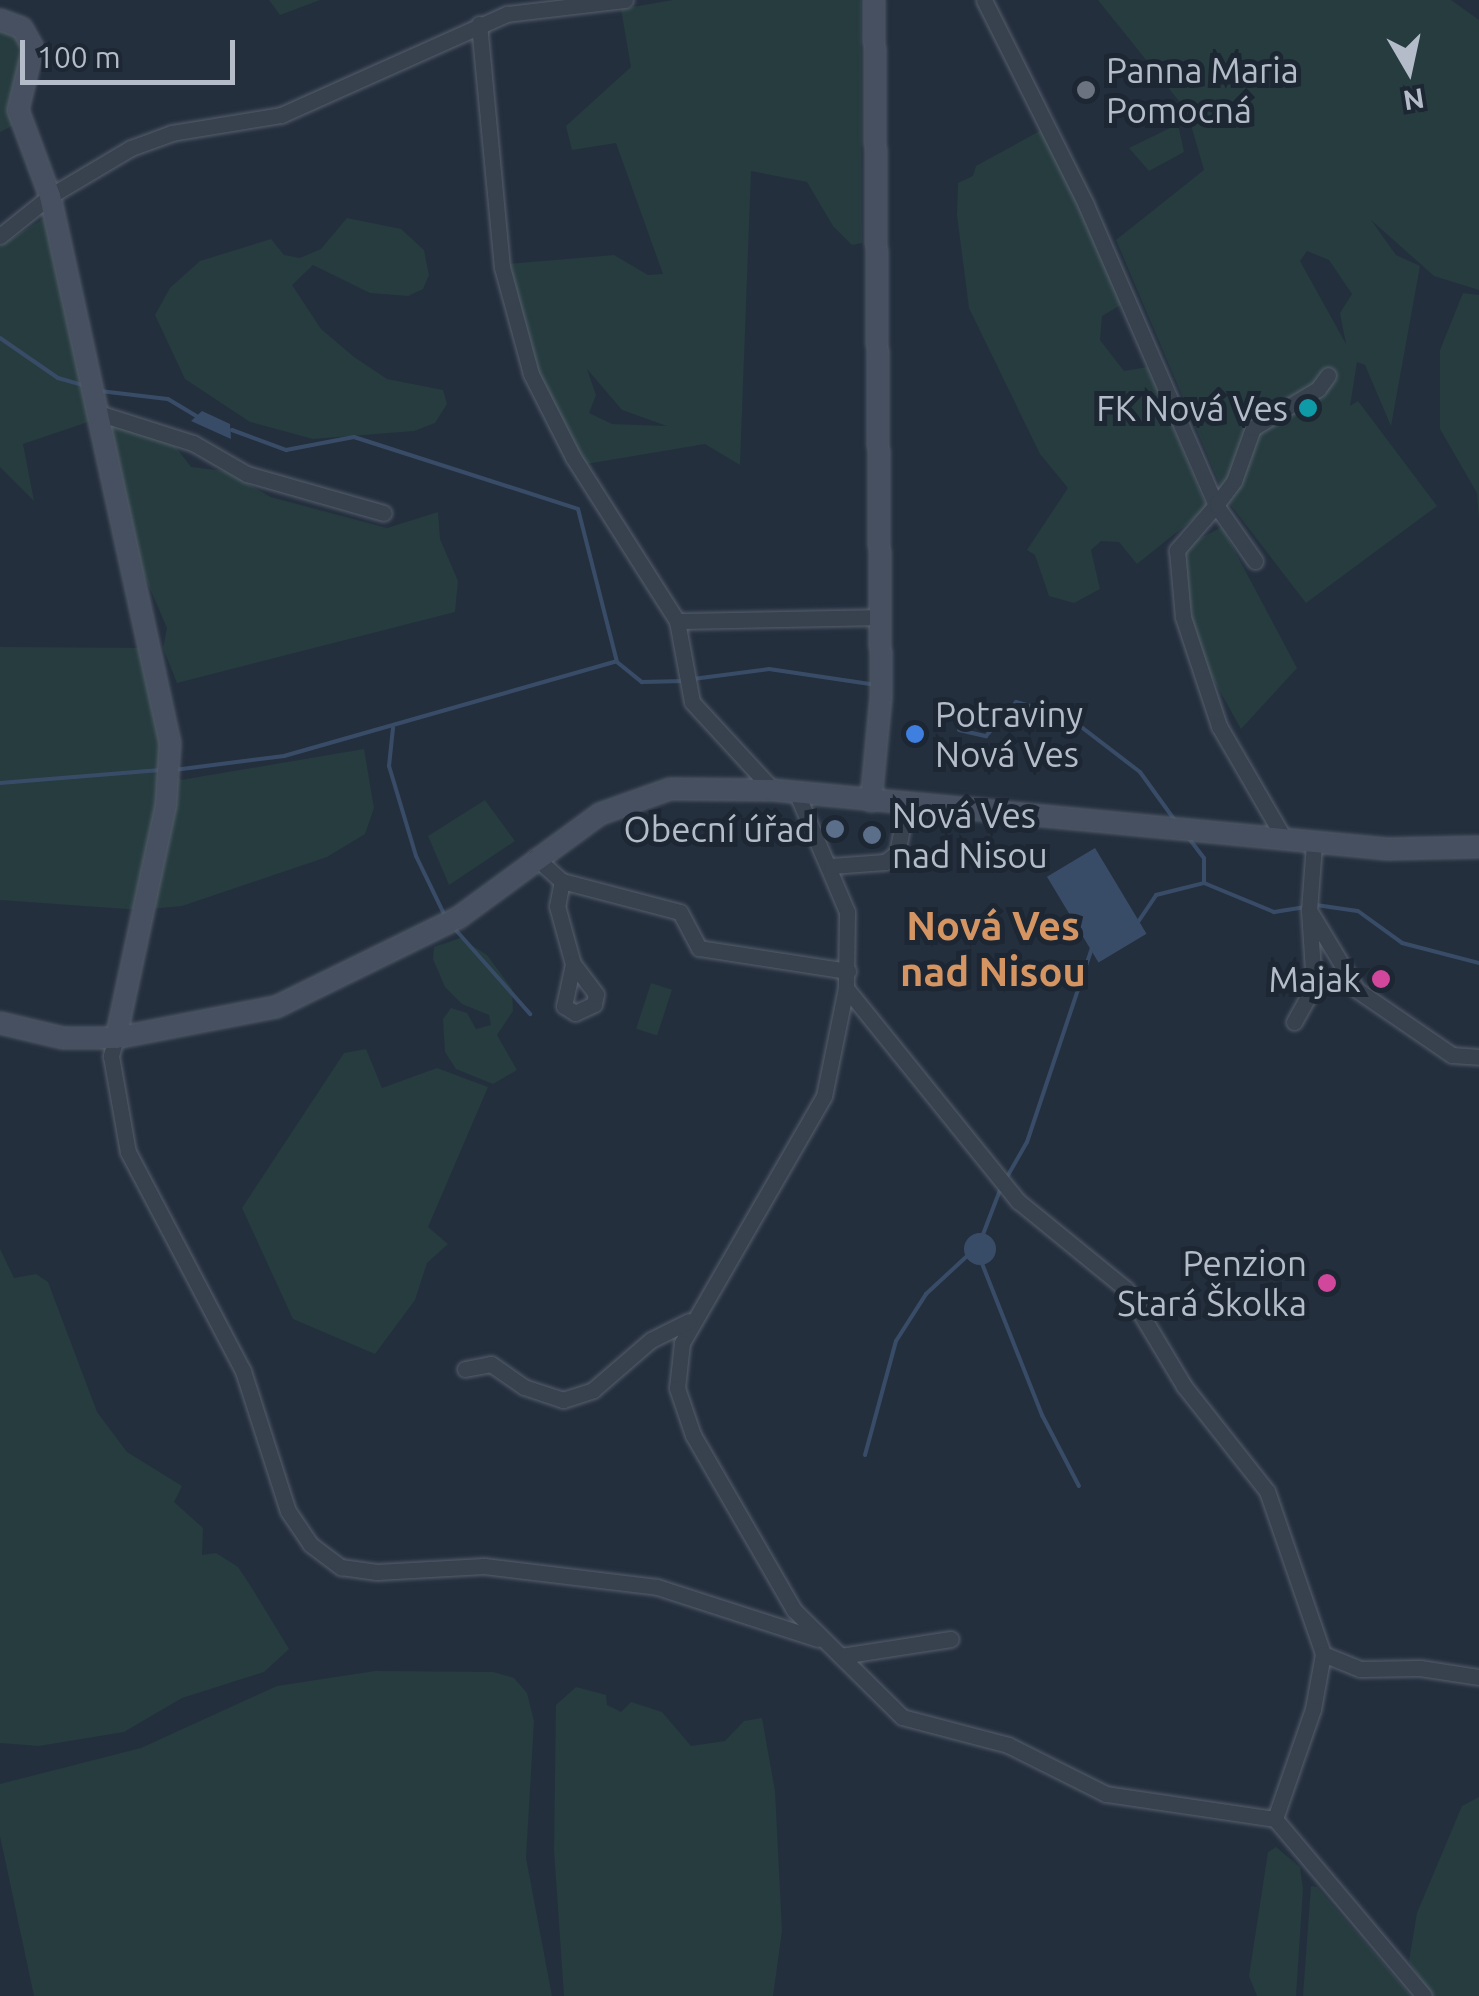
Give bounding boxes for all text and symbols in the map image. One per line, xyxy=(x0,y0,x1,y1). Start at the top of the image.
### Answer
scale bar xyxy=(25,20,240,82)
north arrow xyxy=(1359,20,1459,120)
text: 100 m xyxy=(37,40,121,74)
place label: Panna Maria Pomocná xyxy=(1106,49,1299,131)
marker: Panna Maria Pomocná xyxy=(1075,79,1097,101)
text: N xyxy=(1401,83,1427,117)
place label: FK Nová Ves xyxy=(1096,387,1288,429)
marker: FK Nová Ves xyxy=(1297,397,1319,419)
place label: Potraviny Nová Ves xyxy=(935,693,1083,775)
marker: Potraviny Nová Ves xyxy=(904,723,926,745)
place label: Nová Ves nad Nisou xyxy=(892,794,1048,876)
place label: Obecní úřad xyxy=(624,808,815,850)
marker: Obecní úřad xyxy=(824,818,846,840)
marker: Nová Ves nad Nisou xyxy=(861,824,883,846)
district label: Nová Ves nad Nisou xyxy=(900,902,1086,996)
place label: Majak xyxy=(1268,958,1361,1000)
marker: Majak xyxy=(1370,968,1392,990)
place label: Penzion Stará Školka xyxy=(1117,1242,1307,1324)
marker: Penzion Stará Školka xyxy=(1316,1272,1338,1294)

